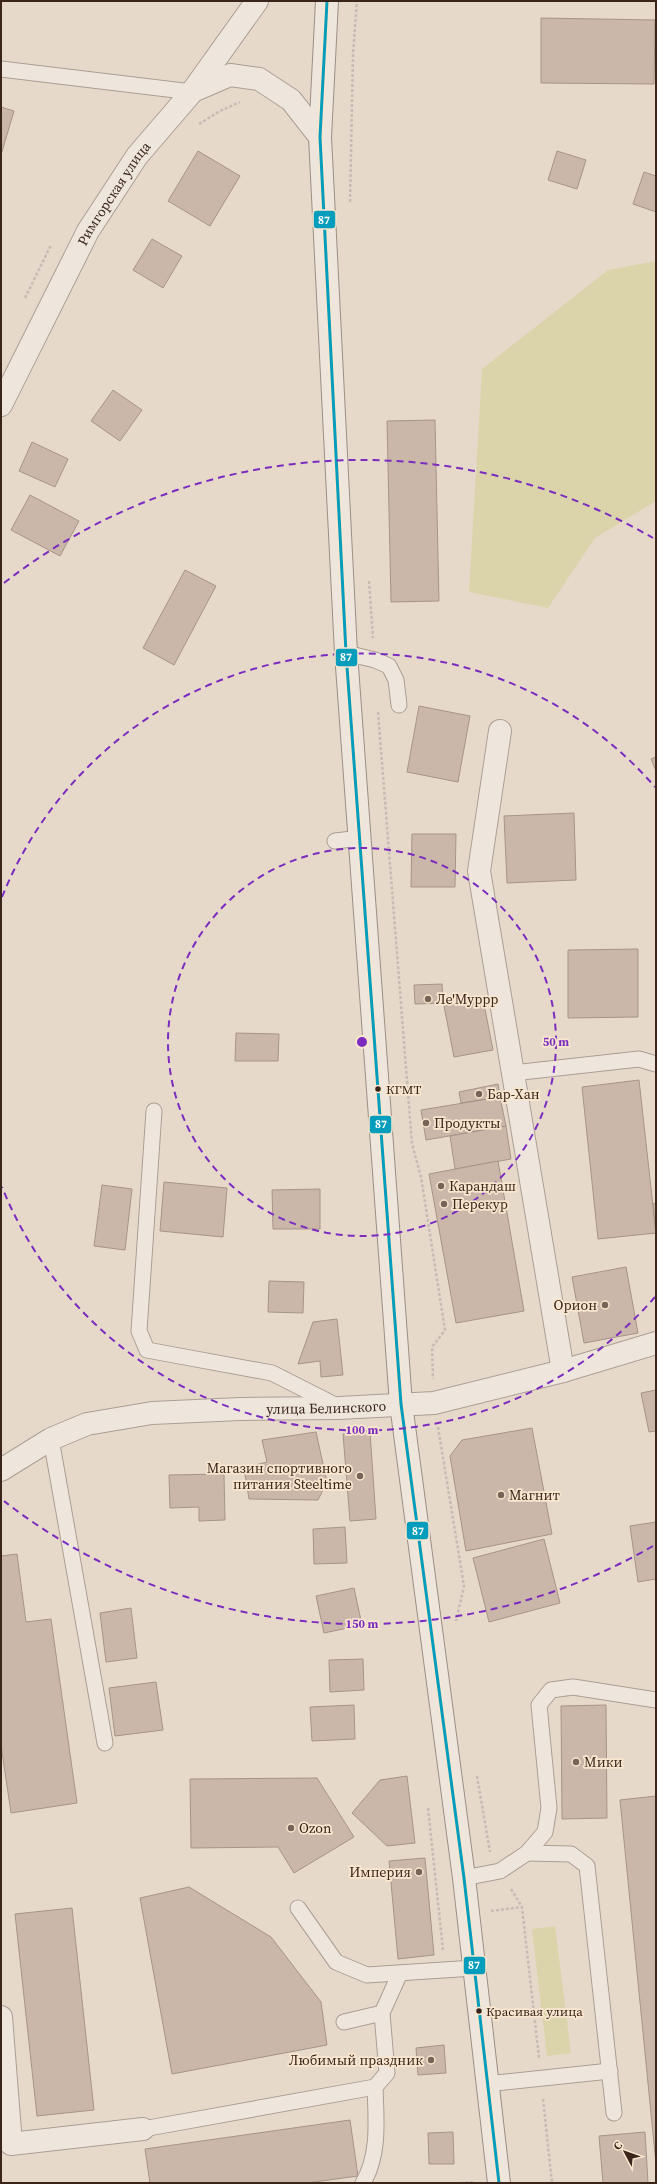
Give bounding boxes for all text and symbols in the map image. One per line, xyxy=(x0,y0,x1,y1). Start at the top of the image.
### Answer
street label: Римгорская улица xyxy=(72,136,156,249)
line badge: 87 xyxy=(313,210,336,229)
text: 87 xyxy=(318,213,330,228)
line badge: 87 xyxy=(335,648,358,667)
text: 87 xyxy=(340,650,352,665)
place label: Ле'Муррр xyxy=(436,989,498,1009)
marker: Ле'Муррр xyxy=(423,994,433,1004)
text: 50 m xyxy=(543,1034,569,1050)
centre of rings xyxy=(355,1035,369,1049)
place label: КГМТ xyxy=(386,1081,421,1098)
marker: КГМТ xyxy=(373,1084,383,1094)
place label: Бар-Хан xyxy=(487,1084,540,1104)
marker: Бар-Хан xyxy=(474,1089,484,1099)
place label: Продукты xyxy=(434,1113,501,1133)
line badge: 87 xyxy=(369,1115,392,1134)
text: 87 xyxy=(375,1117,387,1132)
marker: Продукты xyxy=(421,1118,431,1128)
place label: Карандаш xyxy=(449,1176,516,1196)
marker: Карандаш xyxy=(436,1181,446,1191)
place label: Перекур xyxy=(452,1194,508,1214)
marker: Перекур xyxy=(439,1199,449,1209)
place label: Орион xyxy=(554,1295,597,1315)
marker: Орион xyxy=(600,1300,610,1310)
street label: улица Белинского xyxy=(266,1396,387,1419)
text: 100 m xyxy=(346,1422,379,1438)
place label: Магазин спортивного питания Steeltime xyxy=(207,1458,352,1494)
marker: Магазин спортивного питания Steeltime xyxy=(355,1471,365,1481)
place label: Магнит xyxy=(509,1485,560,1505)
marker: Магнит xyxy=(496,1490,506,1500)
line badge: 87 xyxy=(406,1521,429,1540)
text: 87 xyxy=(412,1524,424,1539)
text: 150 m xyxy=(346,1616,379,1632)
place label: Мики xyxy=(584,1752,622,1772)
marker: Мики xyxy=(571,1757,581,1767)
place label: Ozon xyxy=(299,1818,332,1838)
marker: Ozon xyxy=(286,1823,296,1833)
place label: Империя xyxy=(349,1862,411,1882)
marker: Империя xyxy=(414,1867,424,1877)
line badge: 87 xyxy=(463,1956,486,1975)
text: 87 xyxy=(468,1958,480,1973)
place label: Красивая улица xyxy=(486,2003,583,2020)
marker: Красивая улица xyxy=(474,2006,484,2016)
place label: Любимый праздник xyxy=(289,2050,423,2070)
marker: Любимый праздник xyxy=(426,2055,436,2065)
north arrow xyxy=(605,2132,645,2172)
text: С xyxy=(610,2138,626,2153)

